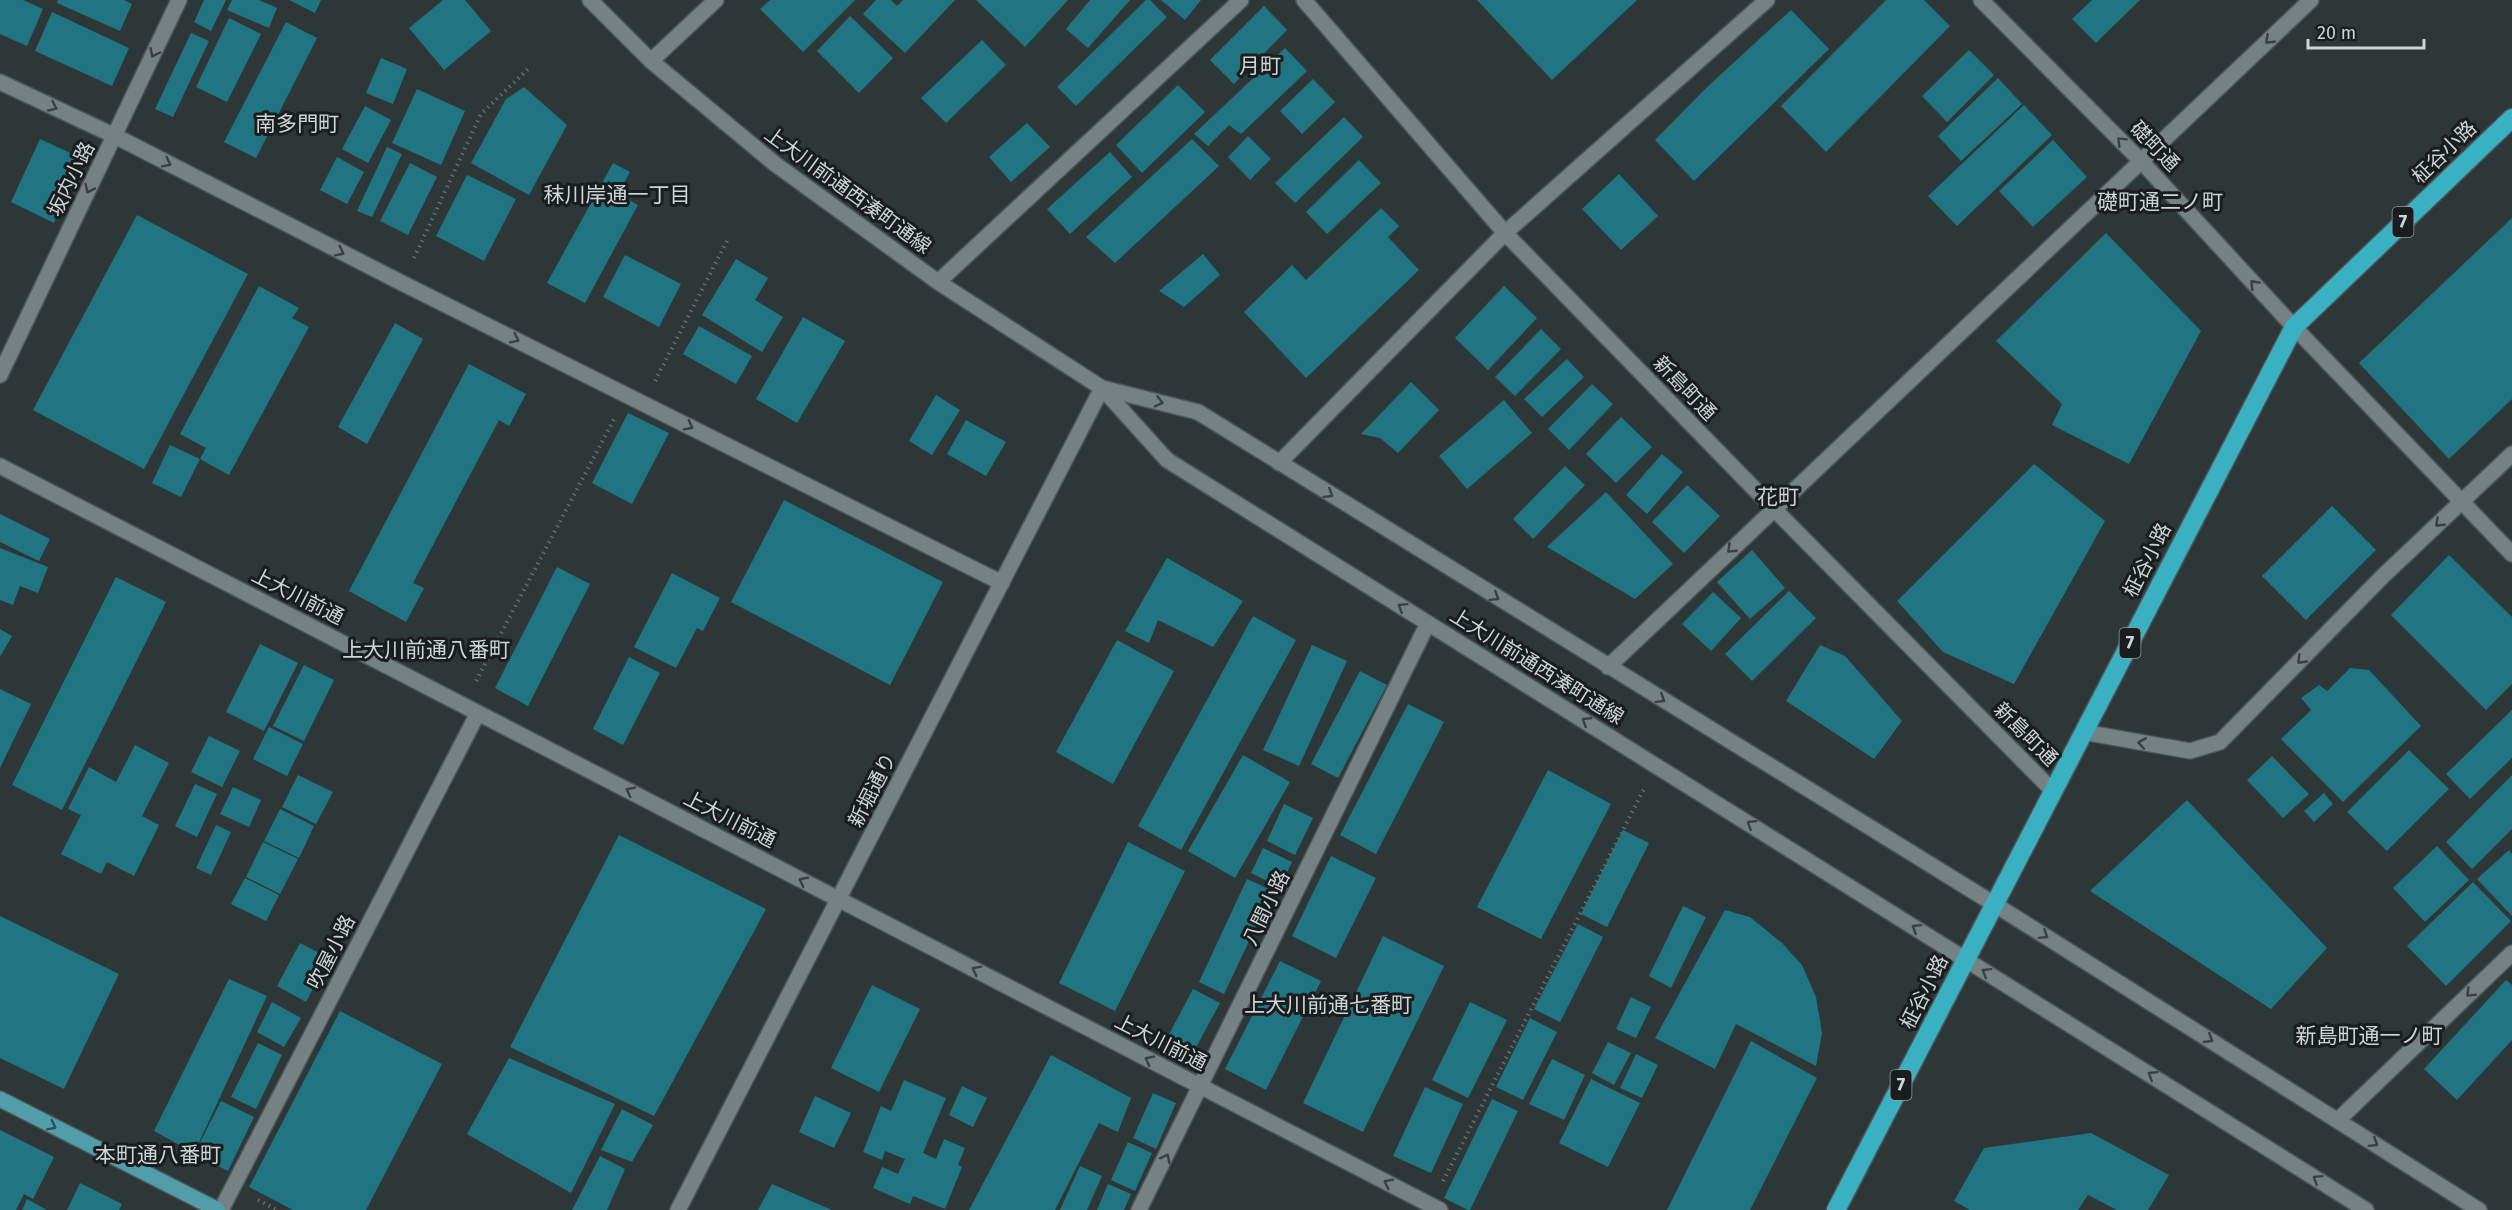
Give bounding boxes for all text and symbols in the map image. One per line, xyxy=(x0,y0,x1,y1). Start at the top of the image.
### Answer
scale bar xyxy=(2308,12,2424,50)
text: 20 m xyxy=(2317,22,2356,44)
one-way arrow xyxy=(2265,33,2275,44)
one-way arrow xyxy=(149,46,161,57)
district label: 月町 xyxy=(1239,53,1281,79)
one-way arrow xyxy=(46,100,57,112)
district label: 南多門町 xyxy=(255,111,339,137)
street label: 礎町通 xyxy=(2126,116,2184,176)
street label: 柾谷小路 xyxy=(2407,116,2481,188)
street label: 上大川前通西湊町通線 xyxy=(760,122,936,258)
one-way arrow xyxy=(2117,137,2127,148)
street label: 坂内小路 xyxy=(43,138,99,220)
one-way arrow xyxy=(160,156,171,167)
one-way arrow xyxy=(85,182,97,193)
district label: 秣川岸通一丁目 xyxy=(544,182,691,208)
district label: 礎町通二ノ町 xyxy=(2097,189,2223,215)
road number: 7 xyxy=(2392,207,2414,237)
one-way arrow xyxy=(334,244,345,256)
one-way arrow xyxy=(2250,280,2261,290)
one-way arrow xyxy=(508,332,519,343)
street label: 新島町通 xyxy=(1649,351,1721,425)
one-way arrow xyxy=(1154,395,1164,408)
one-way arrow xyxy=(683,418,694,430)
district label: 花町 xyxy=(1757,484,1799,510)
one-way arrow xyxy=(1323,487,1333,499)
one-way arrow xyxy=(2435,515,2446,526)
street label: 柾谷小路 xyxy=(2118,519,2176,601)
one-way arrow xyxy=(1727,542,1737,553)
street label: 上大川前通 xyxy=(248,563,348,629)
one-way arrow xyxy=(1489,589,1499,601)
street label: 上大川前通西湊町通線 xyxy=(1446,603,1628,729)
one-way arrow xyxy=(1398,604,1409,615)
road number: 7 xyxy=(2120,628,2140,658)
district label: 上大川前通八番町 xyxy=(342,637,510,663)
one-way arrow xyxy=(2297,652,2308,663)
one-way arrow xyxy=(1655,692,1665,704)
street label: 新島町通 xyxy=(1989,697,2063,771)
one-way arrow xyxy=(1582,717,1593,728)
one-way arrow xyxy=(2138,737,2147,749)
street label: 新堀通り xyxy=(843,749,901,831)
street label: 上大川前通 xyxy=(680,786,780,852)
one-way arrow xyxy=(625,787,636,798)
one-way arrow xyxy=(1747,821,1758,832)
street label: 八間小路 xyxy=(1238,867,1294,949)
one-way arrow xyxy=(799,877,809,888)
street label: 吹屋小路 xyxy=(302,911,360,993)
one-way arrow xyxy=(1912,925,1923,936)
one-way arrow xyxy=(2037,928,2048,939)
street label: 柾谷小路 xyxy=(1895,951,1953,1033)
one-way arrow xyxy=(972,966,982,977)
one-way arrow xyxy=(1982,968,1993,979)
one-way arrow xyxy=(2466,986,2477,997)
district label: 上大川前通七番町 xyxy=(1244,992,1412,1018)
street label: 上大川前通 xyxy=(1111,1009,1211,1075)
district label: 新島町通一ノ町 xyxy=(2296,1023,2443,1049)
one-way arrow xyxy=(2202,1032,2213,1043)
one-way arrow xyxy=(1145,1056,1156,1067)
road number: 7 xyxy=(1890,1070,1912,1100)
one-way arrow xyxy=(2148,1071,2158,1083)
one-way arrow xyxy=(46,1119,57,1130)
one-way arrow xyxy=(2367,1136,2378,1147)
district label: 本町通八番町 xyxy=(95,1142,221,1168)
one-way arrow xyxy=(1158,1153,1170,1164)
one-way arrow xyxy=(2313,1174,2323,1186)
one-way arrow xyxy=(1384,1179,1394,1190)

